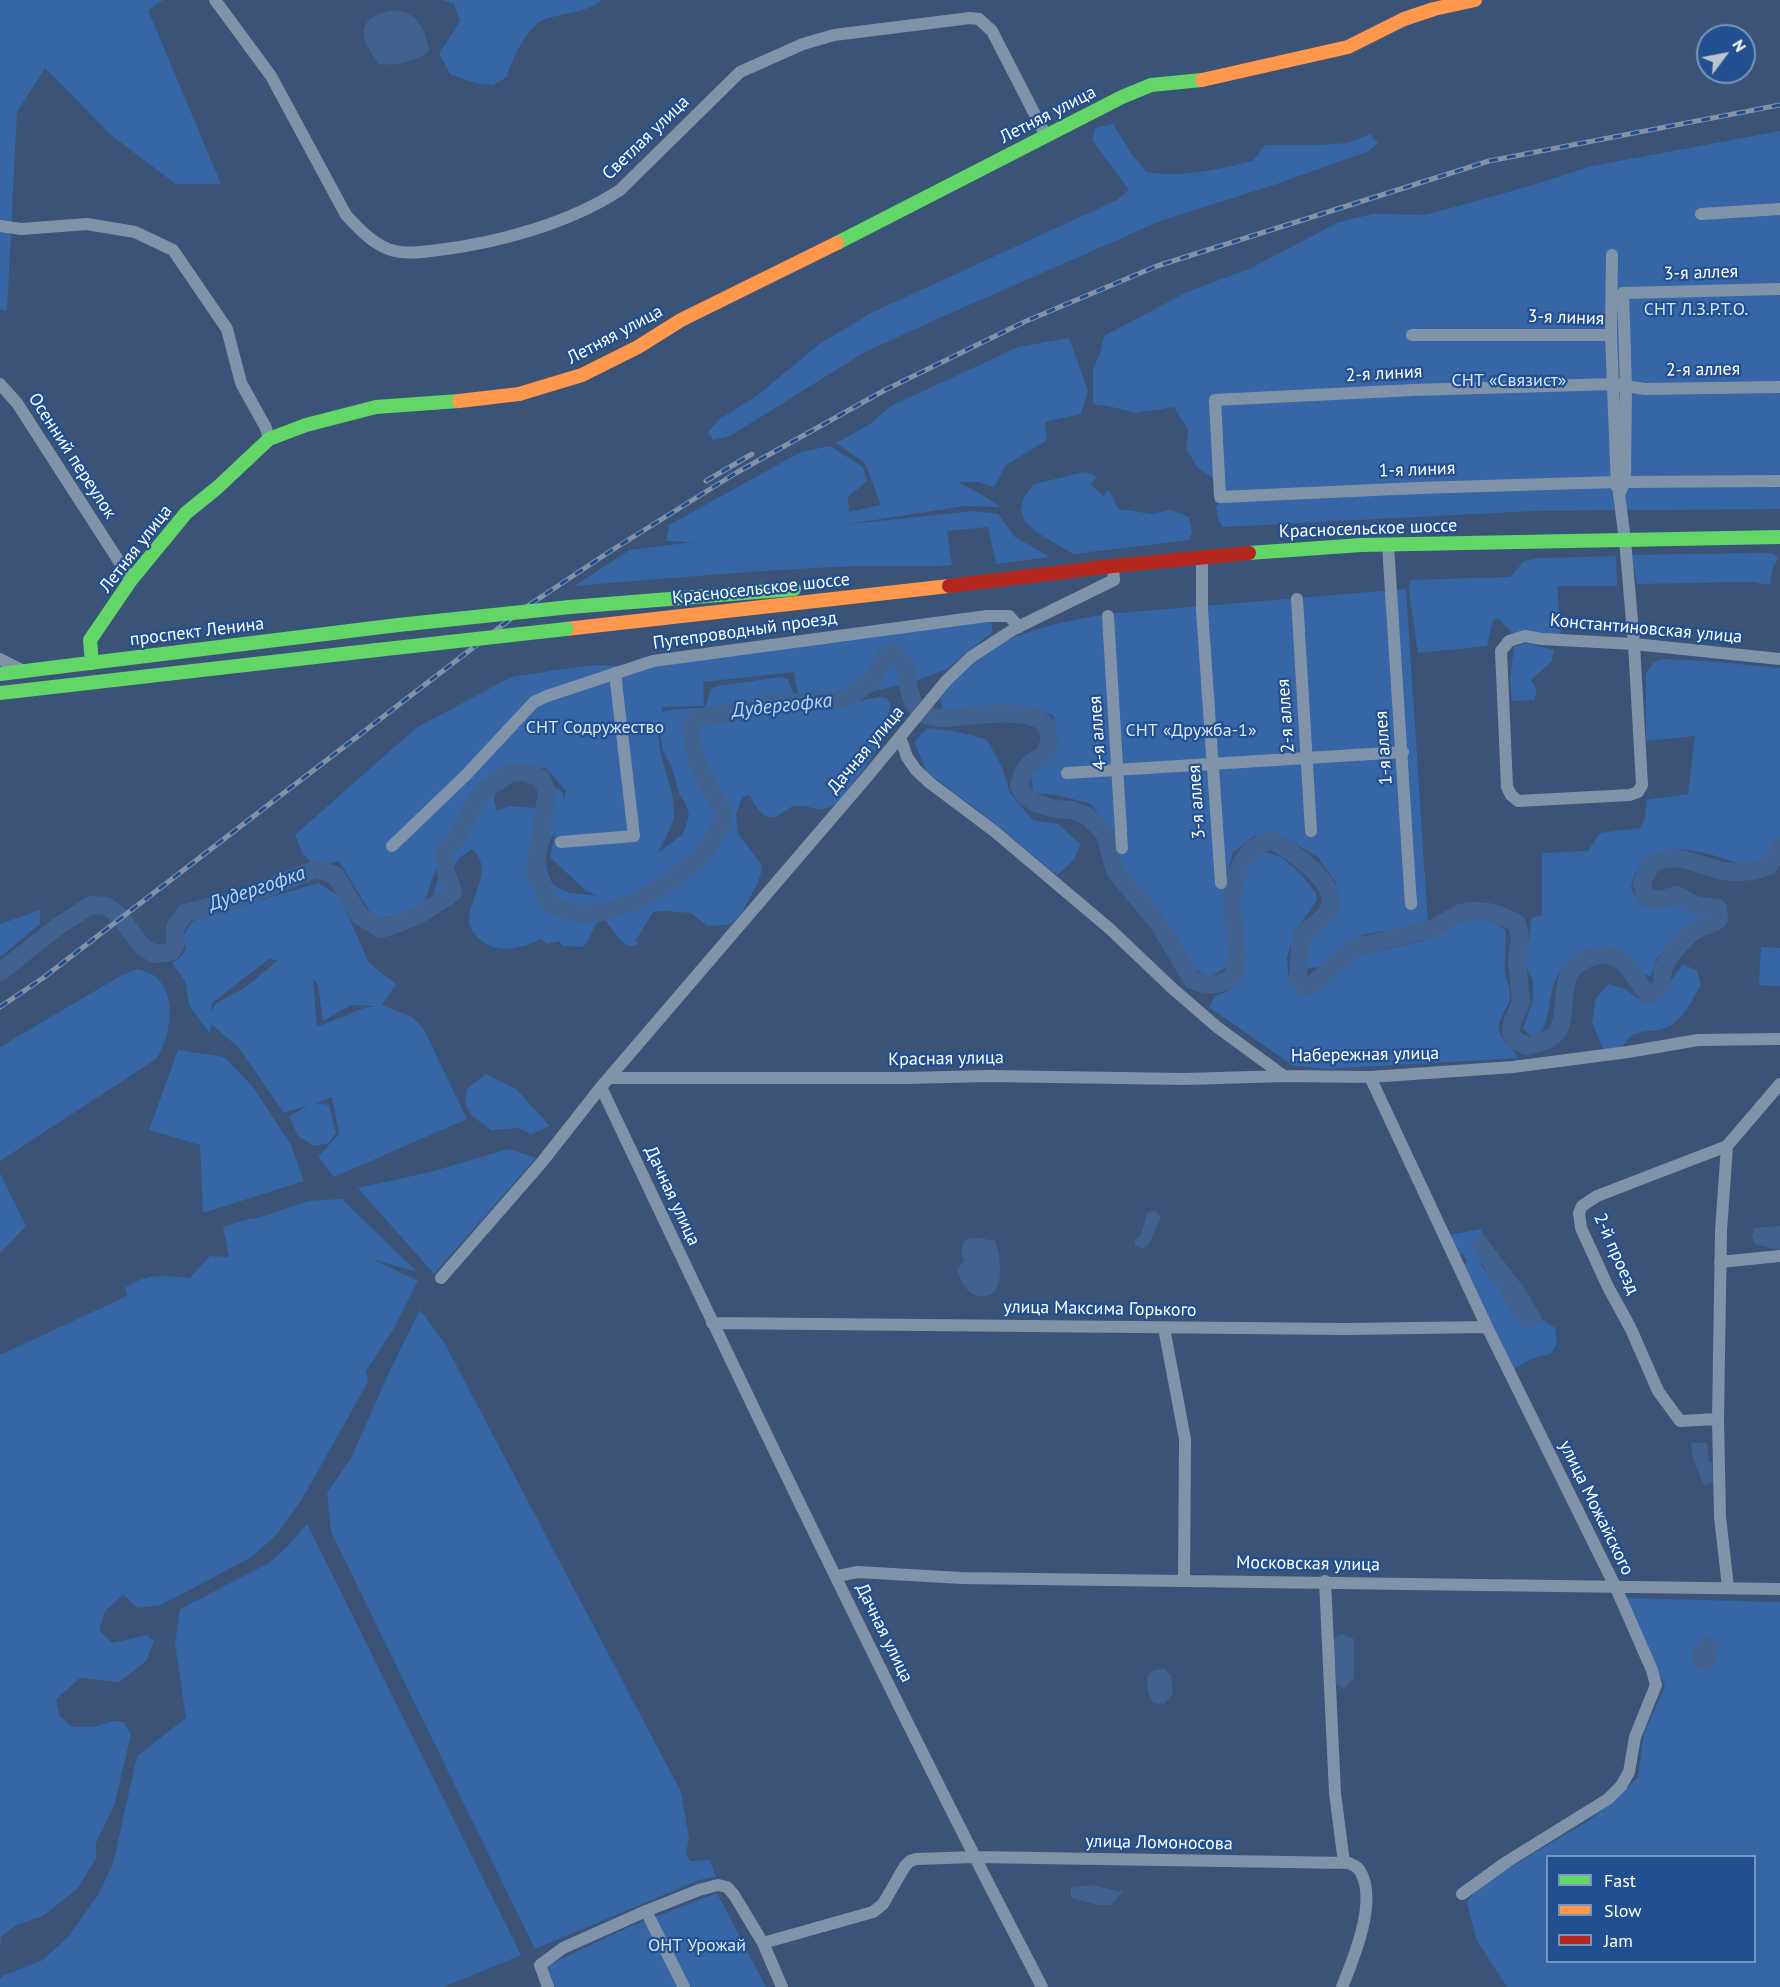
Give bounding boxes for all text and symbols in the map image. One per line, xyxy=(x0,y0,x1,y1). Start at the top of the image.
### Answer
north arrow xyxy=(1696,24,1756,84)
text: N xyxy=(1728,36,1751,55)
street label: Летняя улица xyxy=(996,82,1100,148)
street label: Светлая улица xyxy=(598,91,694,185)
street label: 3-я аллея xyxy=(1663,261,1739,285)
park label: СНТ Л.З.Р.Т.О. xyxy=(1644,299,1748,321)
street label: Летняя улица xyxy=(564,301,666,369)
street label: 3-я линия xyxy=(1527,306,1605,330)
street label: 2-я аллея xyxy=(1666,359,1740,381)
street label: 2-я линия xyxy=(1345,361,1423,387)
park label: СНТ «Связист» xyxy=(1452,370,1566,392)
street label: Осенний переулок xyxy=(23,389,121,523)
street label: 1-я линия xyxy=(1378,458,1456,482)
street label: Летняя улица xyxy=(95,501,177,597)
street label: Красносельское шоссе xyxy=(1278,515,1458,543)
street label: Красносельское шоссе xyxy=(671,569,851,609)
street label: Путепроводный проезд xyxy=(652,607,838,655)
street label: Константиновская улица xyxy=(1549,610,1743,648)
street label: проспект Ленина xyxy=(129,613,265,651)
street label: 2-я аллея xyxy=(1273,678,1299,754)
water label: Дудергофка xyxy=(731,689,833,723)
street label: 4-я аллея xyxy=(1085,695,1111,771)
street label: Дачная улица xyxy=(823,702,909,798)
street label: 1-я аллея xyxy=(1371,710,1397,786)
park label: СНТ Содружество xyxy=(526,717,664,739)
park label: СНТ «Дружба-1» xyxy=(1125,720,1257,742)
street label: 3-я аллея xyxy=(1184,764,1210,840)
water label: Дудергофка xyxy=(205,861,309,917)
street label: Набережная улица xyxy=(1291,1043,1439,1067)
street label: Красная улица xyxy=(888,1047,1004,1071)
street label: Дачная улица xyxy=(639,1143,705,1249)
street label: 2-й проезд xyxy=(1588,1210,1644,1298)
street label: улица Максима Горького xyxy=(1003,1297,1197,1321)
street label: улица Можайского xyxy=(1554,1437,1638,1579)
street label: Московская улица xyxy=(1236,1552,1380,1576)
street label: Дачная улица xyxy=(851,1580,917,1686)
street label: улица Ломоносова xyxy=(1085,1831,1233,1855)
legend xyxy=(1546,1855,1756,1963)
text: Fast xyxy=(1604,1869,1636,1892)
text: Slow xyxy=(1604,1899,1642,1922)
text: Jam xyxy=(1604,1929,1633,1952)
park label: ОНТ Урожай xyxy=(648,1935,746,1957)

